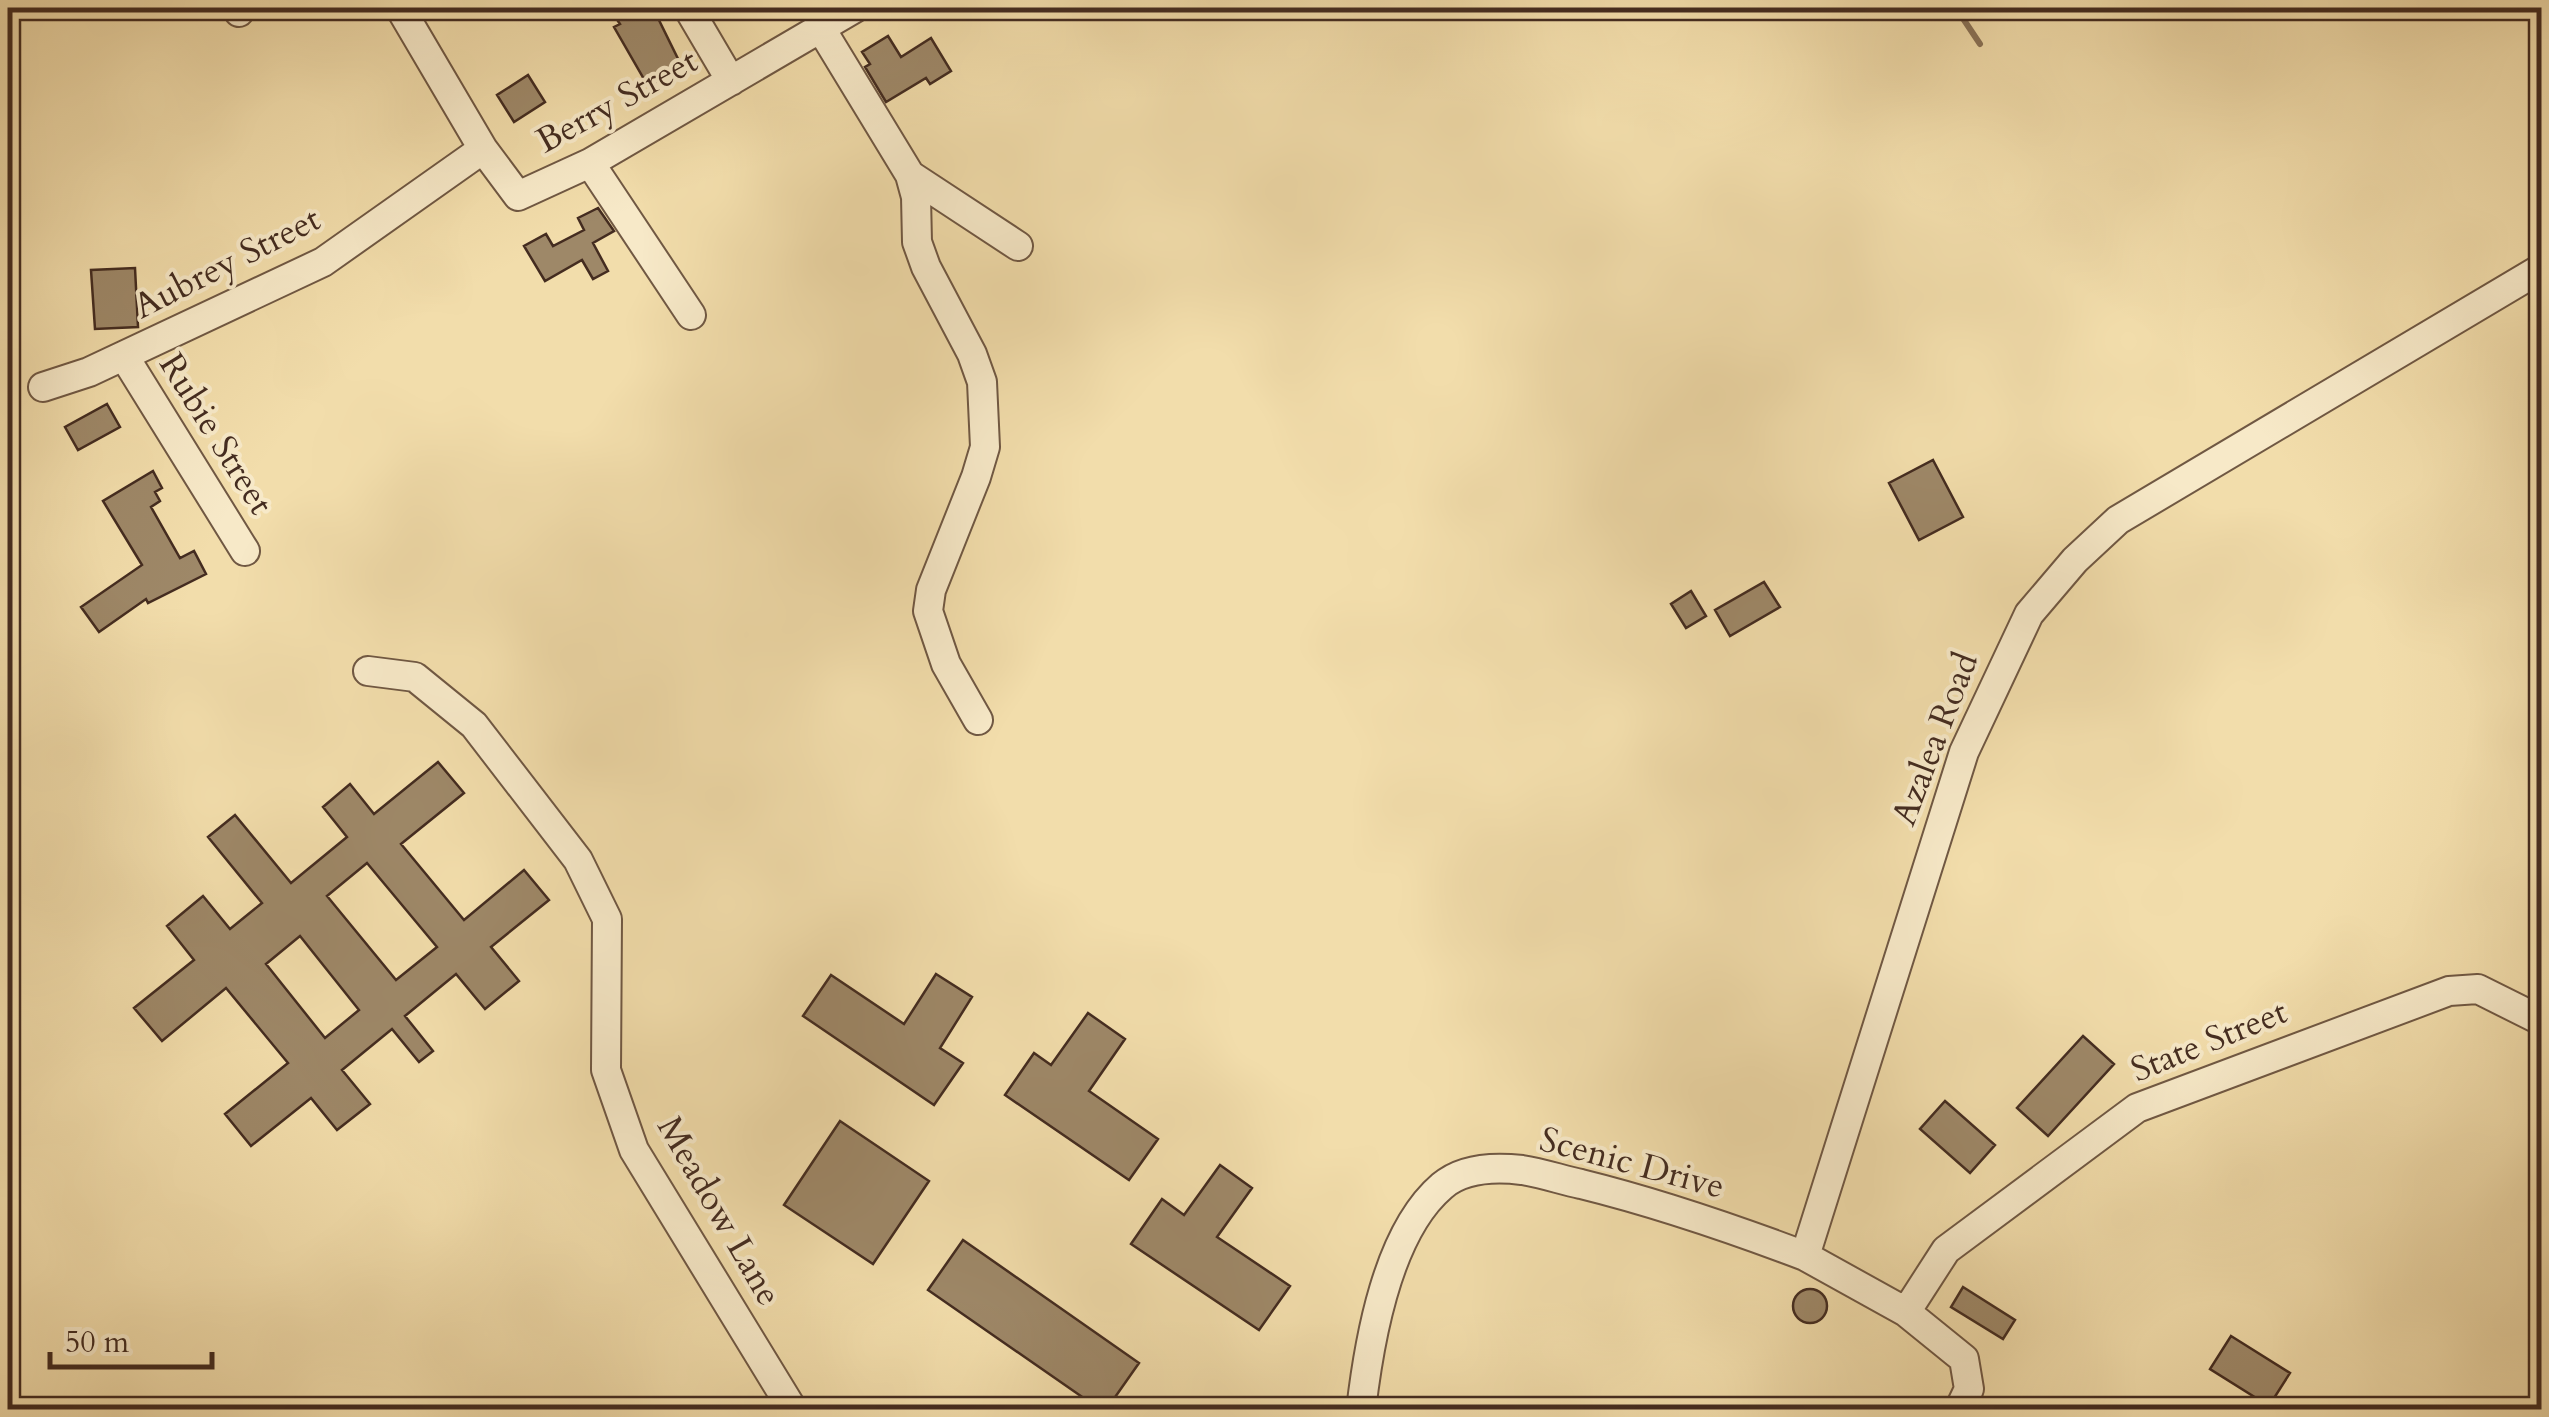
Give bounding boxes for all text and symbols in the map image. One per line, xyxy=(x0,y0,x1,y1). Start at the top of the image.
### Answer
street label: Berry Street xyxy=(528,37,706,165)
street label: Aubrey Street xyxy=(125,195,329,331)
street label: Rubie Street xyxy=(148,344,284,524)
street label: Azalea Road xyxy=(1880,645,1990,833)
street label: State Street xyxy=(2124,988,2294,1094)
street label: Meadow Lane xyxy=(645,1108,793,1314)
street label: Scenic Drive xyxy=(1534,1115,1730,1211)
scale bar xyxy=(50,1307,212,1369)
text: 50 m xyxy=(65,1322,130,1363)

